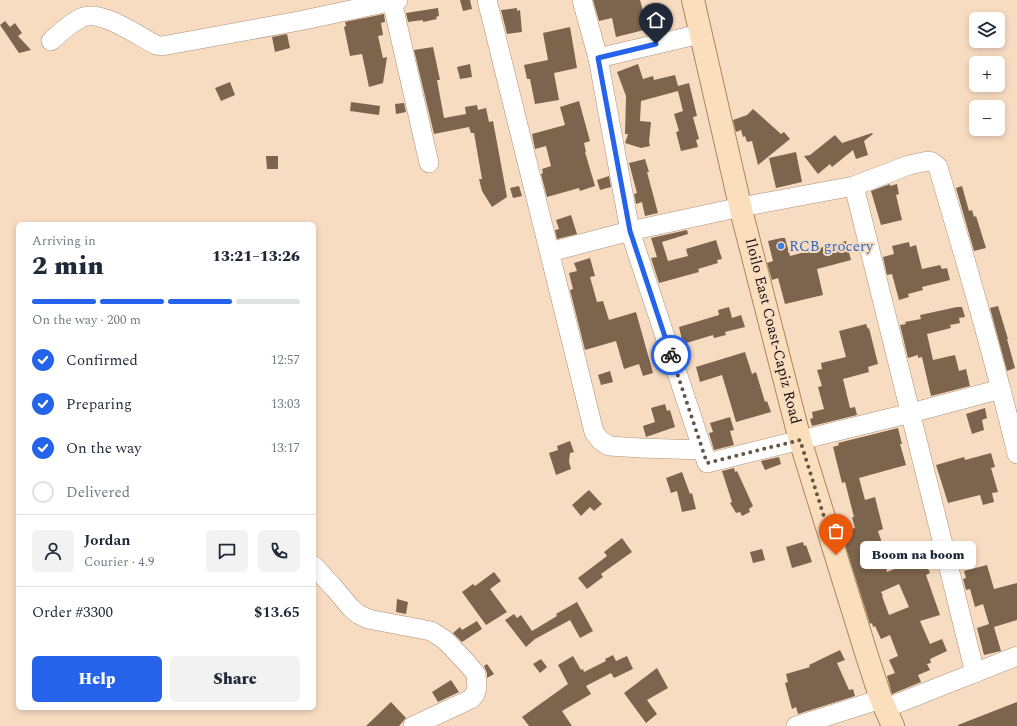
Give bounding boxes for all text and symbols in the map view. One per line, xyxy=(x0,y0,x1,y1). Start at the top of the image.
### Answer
pin xyxy=(639,3,673,44)
icon: home xyxy=(645,9,667,31)
map controls xyxy=(969,12,1005,136)
button: layers xyxy=(969,12,1005,48)
button: + xyxy=(969,56,1005,92)
button: − xyxy=(969,100,1005,136)
text: Arriving in xyxy=(32,231,96,251)
street label: Iloilo East Coast-Capiz Road xyxy=(739,235,807,427)
place label: RCB grocery xyxy=(789,235,874,258)
marker: RCB grocery xyxy=(776,241,786,251)
text: 13:21–13:26 xyxy=(212,245,300,268)
text: 2 min xyxy=(32,246,104,286)
text: On the way · 200 m xyxy=(32,310,141,330)
courier xyxy=(651,335,691,375)
icon: bike xyxy=(660,344,682,366)
icon: check xyxy=(32,349,54,371)
text: Confirmed xyxy=(66,349,138,372)
text: 12:57 xyxy=(271,350,300,370)
icon: check xyxy=(32,393,54,415)
text: Preparing xyxy=(66,393,132,416)
text: 13:03 xyxy=(271,394,300,414)
icon: check xyxy=(32,437,54,459)
text: On the way xyxy=(66,437,141,460)
text: 13:17 xyxy=(271,438,300,458)
text: Delivered xyxy=(66,481,130,504)
pin xyxy=(819,514,853,555)
icon: bag xyxy=(825,520,847,542)
text: Jordan xyxy=(84,529,131,552)
button: person xyxy=(32,530,74,572)
button: chat xyxy=(206,530,248,572)
button: phone xyxy=(258,530,300,572)
callout: Boom na boom xyxy=(860,541,976,569)
text: Boom na boom xyxy=(872,545,964,565)
text: Courier · 4.9 xyxy=(84,552,154,572)
text: Order #3300 xyxy=(32,601,113,624)
text: $13.65 xyxy=(254,601,300,624)
button: Help xyxy=(32,656,162,702)
button: Share xyxy=(170,656,300,702)

